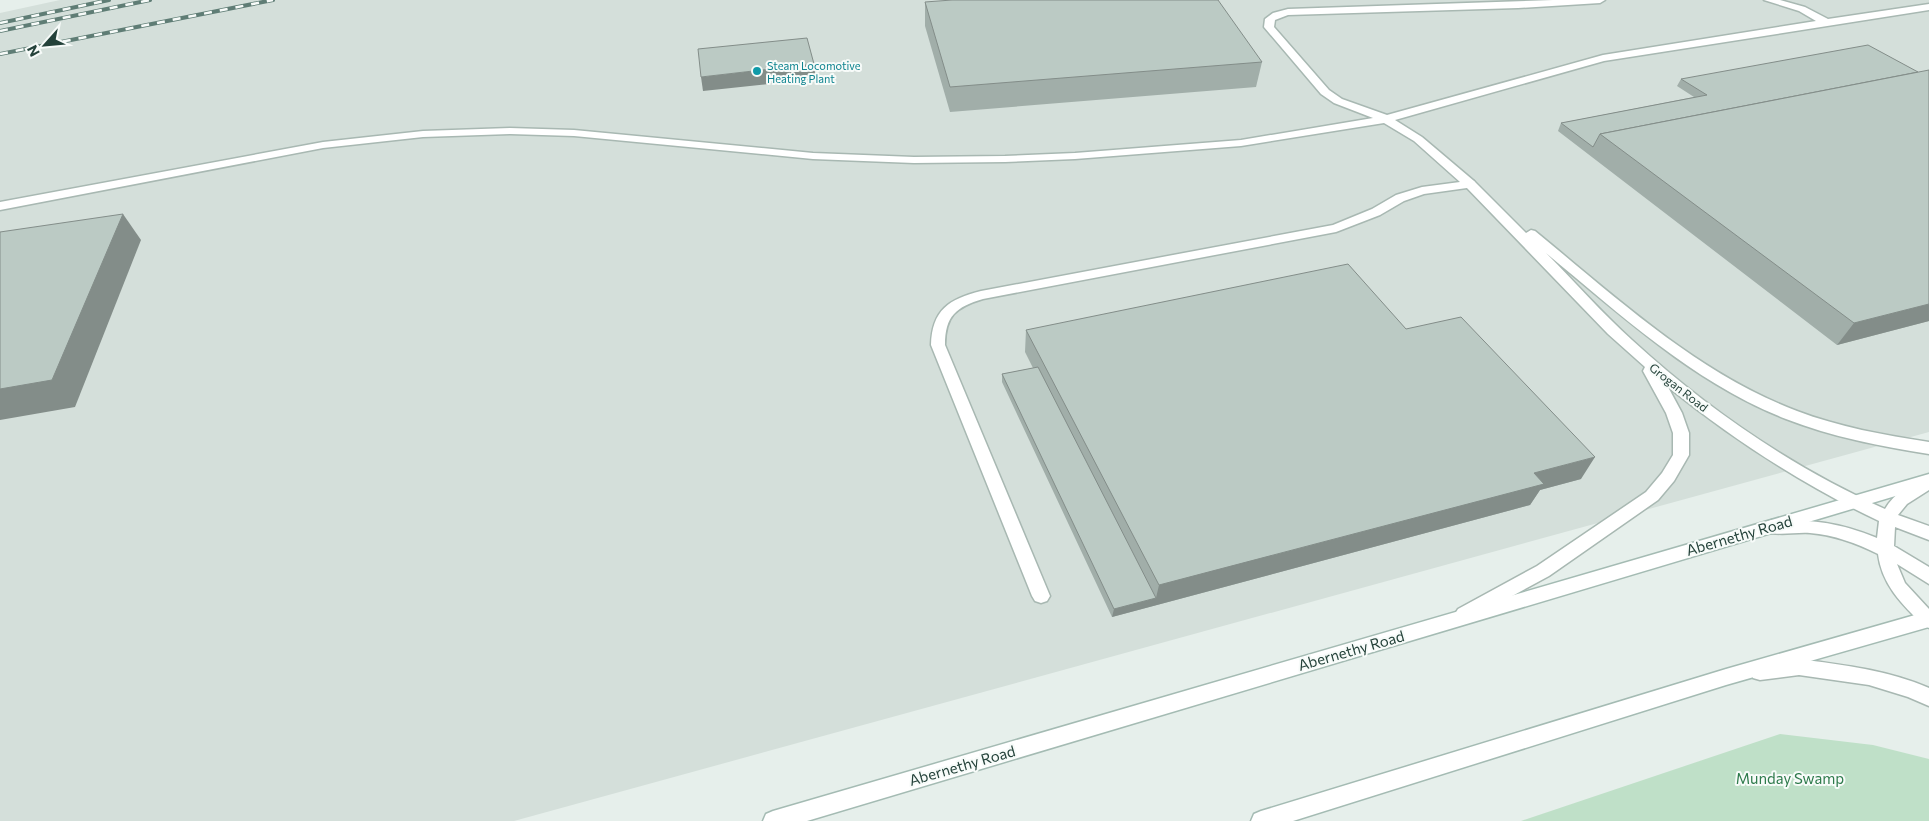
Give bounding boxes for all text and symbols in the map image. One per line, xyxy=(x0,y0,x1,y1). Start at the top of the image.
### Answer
north arrow xyxy=(20,20,70,70)
text: N xyxy=(23,43,43,60)
place label: Steam Locomotive Heating Plant xyxy=(767,59,861,85)
marker: Steam Locomotive Heating Plant xyxy=(751,65,763,77)
street label: Grogan Road xyxy=(1647,360,1711,414)
street label: Abernethy Road xyxy=(1684,511,1794,559)
street label: Abernethy Road xyxy=(1296,626,1406,674)
street label: Abernethy Road xyxy=(907,741,1017,789)
park label: Munday Swamp xyxy=(1736,769,1844,787)

